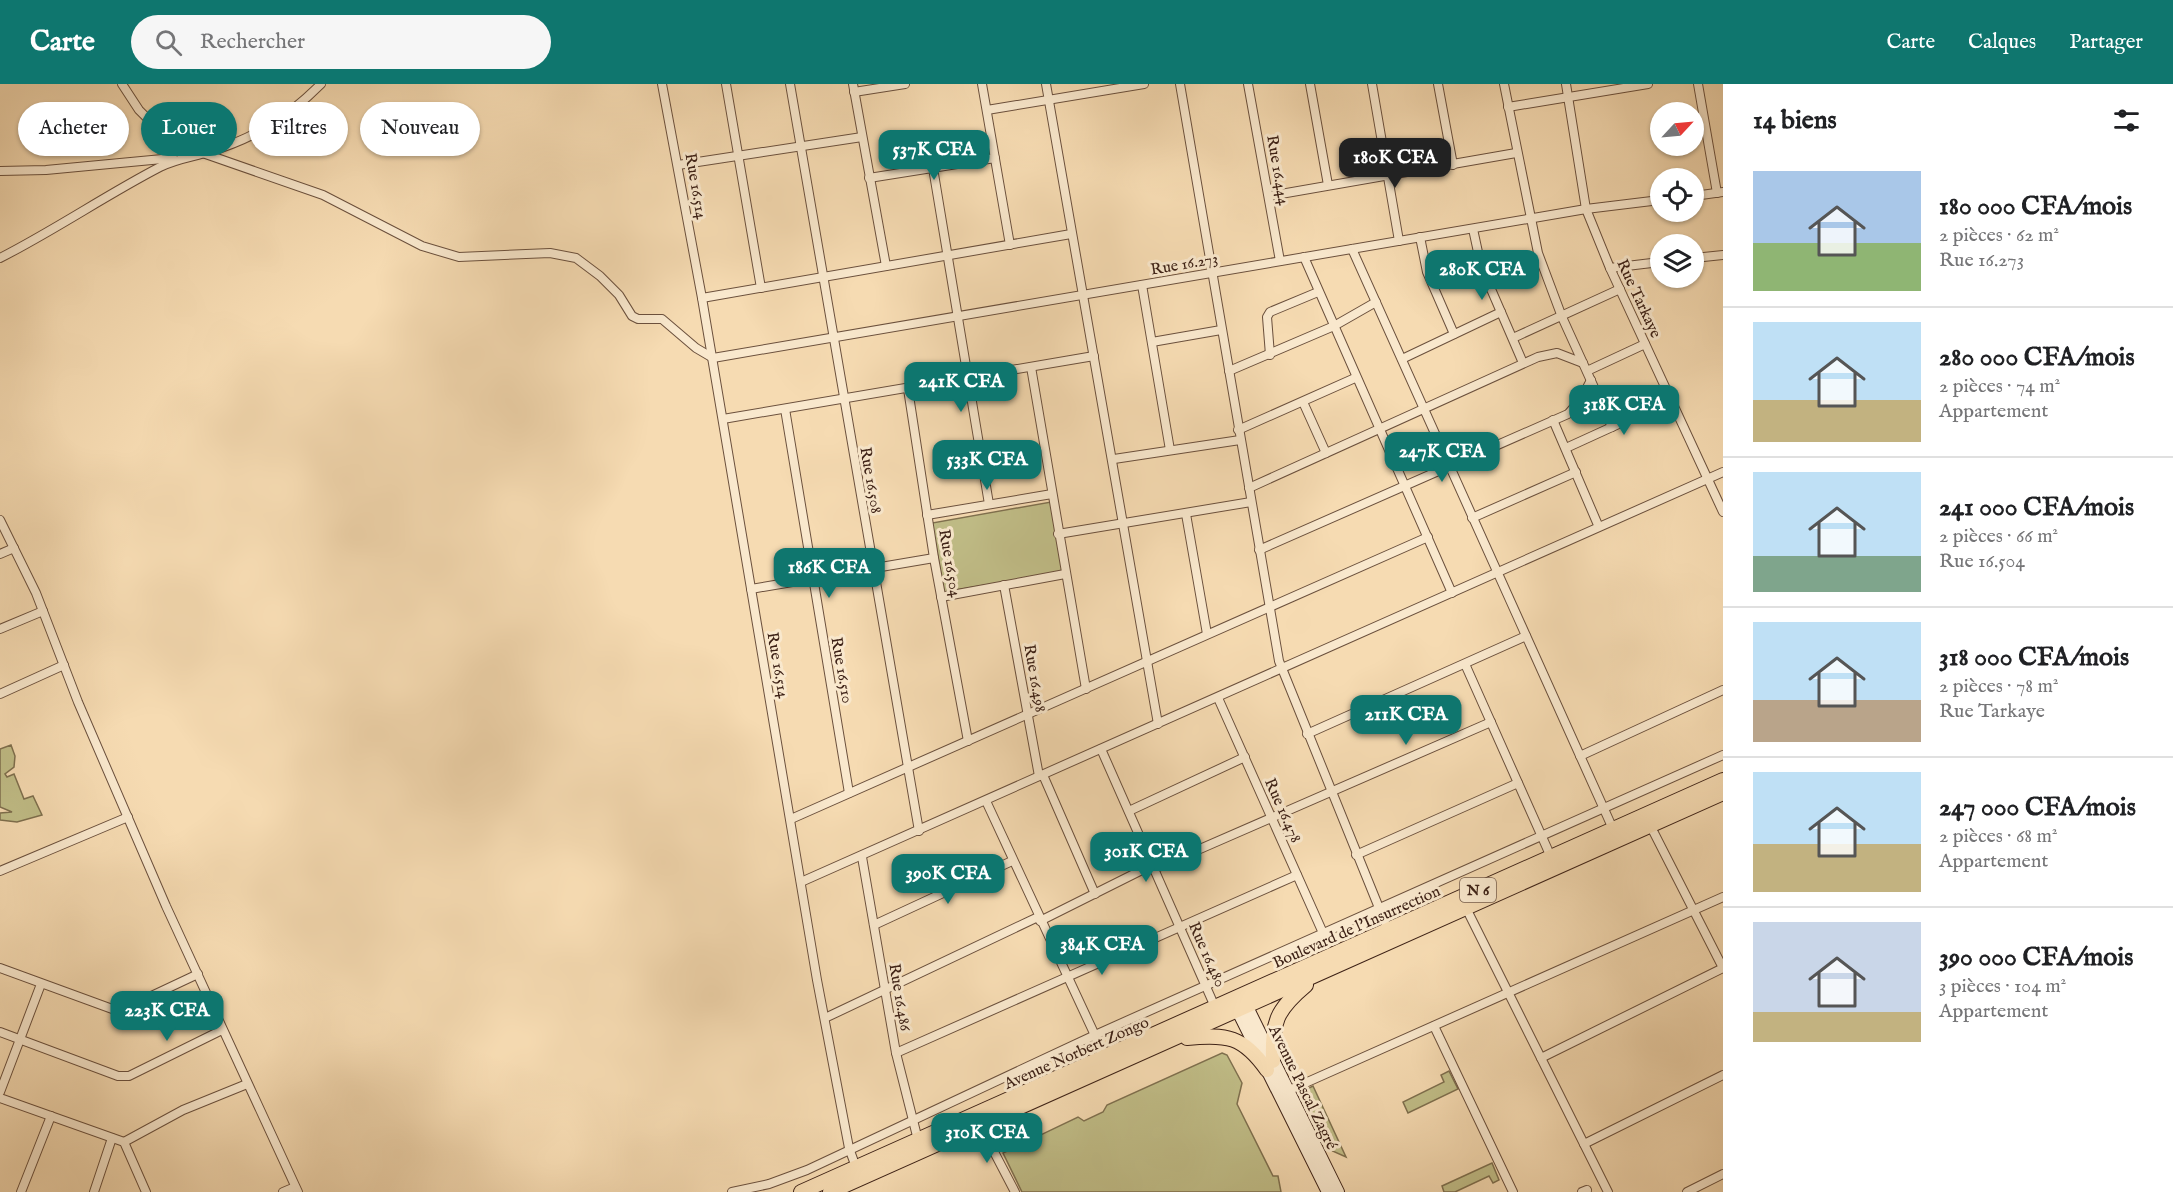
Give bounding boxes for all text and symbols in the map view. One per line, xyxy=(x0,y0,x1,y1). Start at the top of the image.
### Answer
search box xyxy=(131,15,551,69)
text: Carte xyxy=(30,25,95,60)
icon: search xyxy=(152,26,185,59)
text: Rechercher xyxy=(200,28,305,56)
text: Carte xyxy=(1886,29,1935,56)
text: Calques xyxy=(1968,29,2036,56)
text: Partager xyxy=(2069,29,2143,56)
chip: Acheter xyxy=(18,102,129,156)
chip: Louer xyxy=(141,102,237,156)
chip: Filtres xyxy=(249,102,348,156)
chip: Nouveau xyxy=(360,102,480,156)
north arrow xyxy=(1650,102,1704,156)
map controls xyxy=(1650,102,1704,288)
text: 14 biens xyxy=(1753,104,1837,137)
icon: filters xyxy=(2110,104,2143,137)
pin: 537K CFA xyxy=(872,130,996,181)
street label: Rue 16.444 xyxy=(1261,134,1293,207)
text: 537K CFA xyxy=(893,137,975,162)
pin: 180K CFA xyxy=(1333,138,1457,189)
text: 180K CFA xyxy=(1353,145,1437,170)
street label: Rue 16.514 xyxy=(679,152,711,221)
button: locate xyxy=(1650,168,1704,222)
text: 180 000 CFA/mois xyxy=(1939,190,2132,223)
icon: home xyxy=(1801,195,1873,267)
text: 2 pièces · 62 m² xyxy=(1939,223,2059,248)
button: layers xyxy=(1650,234,1704,288)
text: Rue 16.273 xyxy=(1939,248,2024,273)
street label: Rue 16.273 xyxy=(1149,249,1220,281)
pin: 280K CFA xyxy=(1420,250,1544,301)
street label: Rue Tarkaye xyxy=(1611,256,1665,341)
text: 280K CFA xyxy=(1439,257,1525,282)
text: 280 000 CFA/mois xyxy=(1939,341,2135,374)
icon: home xyxy=(1801,346,1873,418)
pin: 241K CFA xyxy=(899,362,1023,413)
text: 241K CFA xyxy=(918,369,1004,394)
text: 2 pièces · 74 m² xyxy=(1939,374,2060,399)
pin: 318K CFA xyxy=(1562,385,1686,436)
text: 318K CFA xyxy=(1583,392,1665,417)
text: Appartement xyxy=(1939,399,2048,424)
pin: 247K CFA xyxy=(1380,432,1504,483)
text: 247K CFA xyxy=(1399,439,1485,464)
pin: 533K CFA xyxy=(925,440,1049,491)
street label: Rue 16.508 xyxy=(854,446,886,515)
text: 533K CFA xyxy=(947,447,1028,472)
text: 241 000 CFA/mois xyxy=(1939,491,2134,524)
icon: home xyxy=(1801,496,1873,568)
text: 2 pièces · 66 m² xyxy=(1939,524,2058,549)
street label: Rue 16.504 xyxy=(933,528,965,599)
pin: 186K CFA xyxy=(767,548,891,599)
text: Rue 16.504 xyxy=(1939,549,2025,574)
text: 186K CFA xyxy=(788,555,870,580)
street label: Rue 16.514 xyxy=(761,631,793,700)
street label: Rue 16.510 xyxy=(825,636,857,705)
text: 318 000 CFA/mois xyxy=(1939,641,2129,674)
street label: Rue 16.498 xyxy=(1018,643,1050,714)
icon: home xyxy=(1801,646,1873,718)
text: 2 pièces · 78 m² xyxy=(1939,674,2058,699)
pin: 211K CFA xyxy=(1344,695,1468,746)
text: Rue Tarkaye xyxy=(1939,699,2045,724)
text: 211K CFA xyxy=(1364,702,1448,727)
street label: Rue 16.478 xyxy=(1259,775,1305,846)
text: 247 000 CFA/mois xyxy=(1939,791,2136,824)
icon: home xyxy=(1801,796,1873,868)
text: 2 pièces · 68 m² xyxy=(1939,824,2058,849)
pin: 301K CFA xyxy=(1084,832,1208,883)
text: 301K CFA xyxy=(1104,839,1188,864)
text: Appartement xyxy=(1939,849,2048,874)
pin: 390K CFA xyxy=(886,854,1010,905)
text: 390K CFA xyxy=(906,861,990,886)
road number: N 6 xyxy=(1460,878,1496,902)
street label: Boulevard de l'Insurrection xyxy=(1270,882,1444,974)
street label: Rue 16.480 xyxy=(1183,919,1229,991)
pin: 384K CFA xyxy=(1040,925,1164,976)
text: 384K CFA xyxy=(1060,932,1144,957)
text: 390 000 CFA/mois xyxy=(1939,941,2133,974)
icon: home xyxy=(1801,946,1873,1018)
street label: Rue 16.486 xyxy=(883,962,915,1033)
text: 3 pièces · 104 m² xyxy=(1939,974,2066,999)
pin: 223K CFA xyxy=(105,991,229,1042)
text: 223K CFA xyxy=(124,998,210,1023)
text: Appartement xyxy=(1939,999,2048,1024)
street label: Avenue Norbert Zongo xyxy=(1000,1013,1153,1095)
street label: Avenue Pascal Zagré xyxy=(1263,1022,1341,1153)
pin: 310K CFA xyxy=(925,1113,1049,1164)
text: 310K CFA xyxy=(945,1120,1029,1145)

